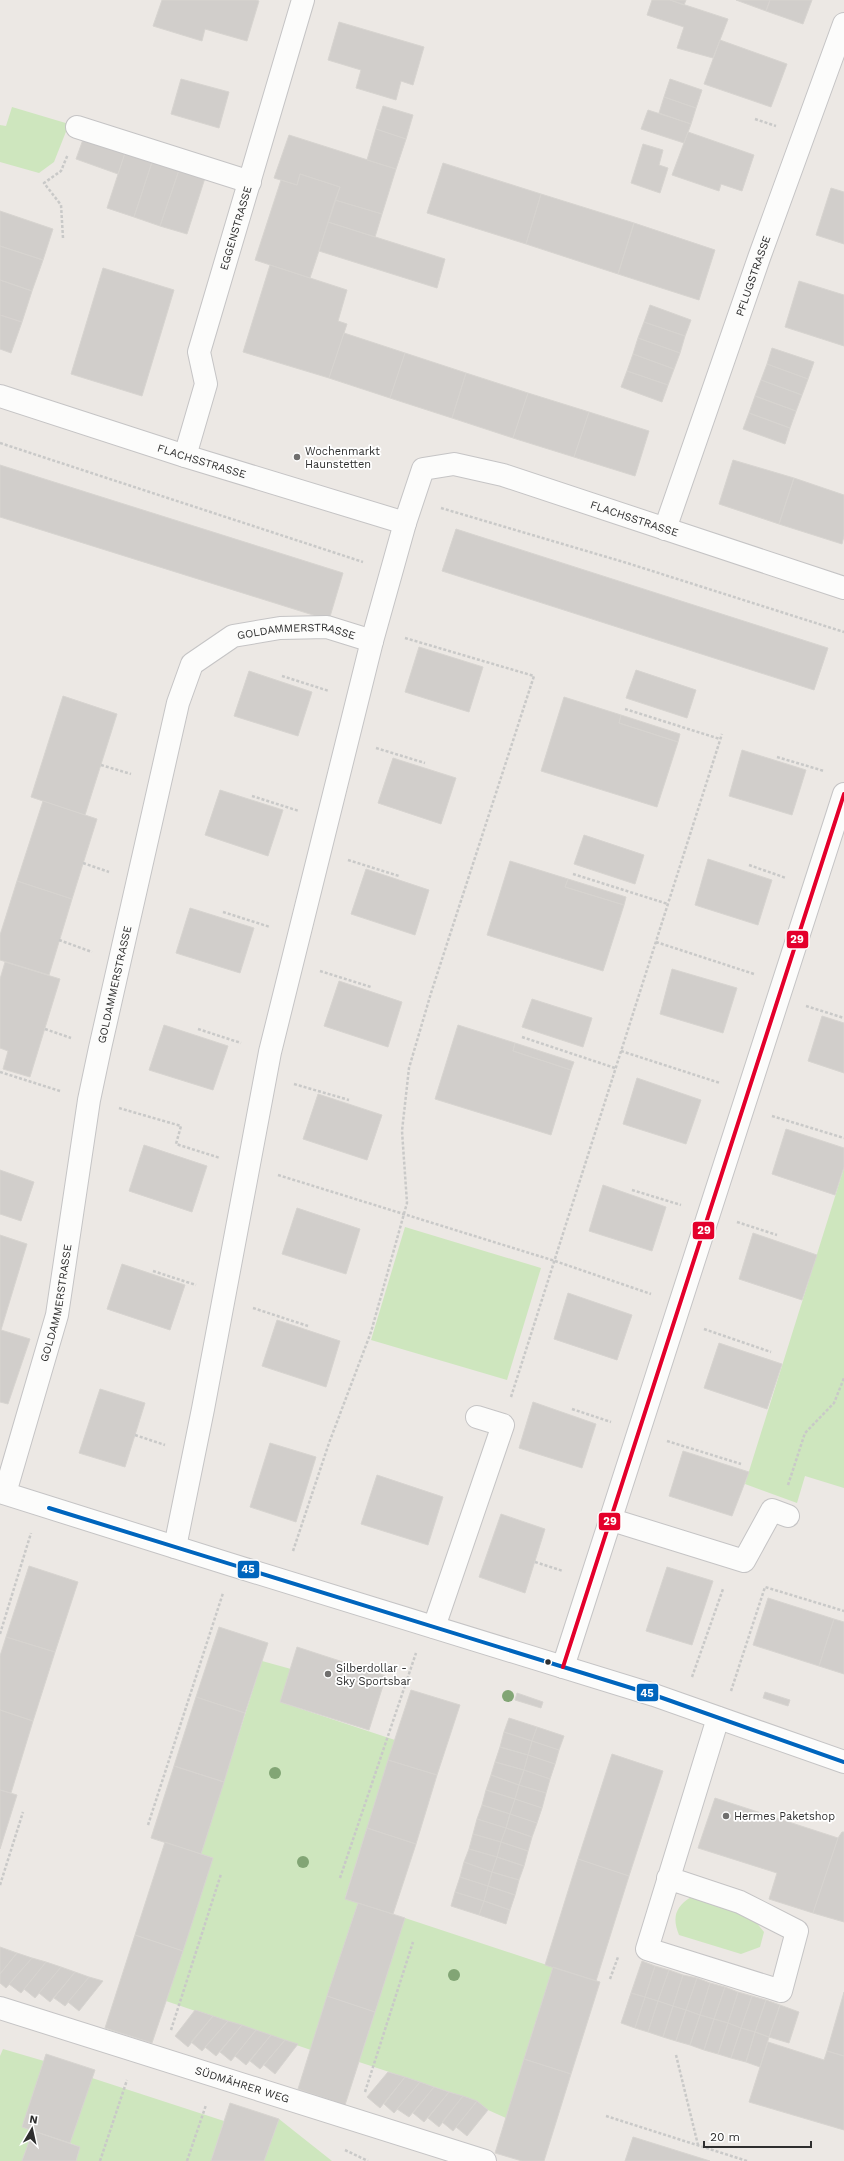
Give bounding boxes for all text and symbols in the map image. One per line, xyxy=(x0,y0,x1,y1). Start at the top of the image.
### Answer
street label: EGGENSTRASSE xyxy=(218,185,255,272)
street label: PFLUGSTRASSE xyxy=(733,234,774,318)
street label: FLACHSSTRASSE xyxy=(156,441,248,481)
place label: Wochenmarkt Haunstetten xyxy=(305,445,380,471)
marker: Wochenmarkt Haunstetten xyxy=(292,452,302,462)
street label: FLACHSSTRASSE xyxy=(588,498,680,540)
street label: GOLDAMMERSTRASSE xyxy=(236,621,357,642)
street label: GOLDAMMERSTRASSE xyxy=(95,925,134,1045)
line badge: 29 xyxy=(786,930,809,949)
text: 29 xyxy=(790,933,804,946)
line badge: 29 xyxy=(692,1221,715,1240)
text: 29 xyxy=(697,1224,711,1237)
street label: GOLDAMMERSTRASSE xyxy=(38,1243,74,1363)
line badge: 29 xyxy=(598,1512,621,1531)
text: 29 xyxy=(603,1515,617,1528)
line badge: 45 xyxy=(237,1560,260,1579)
text: 45 xyxy=(241,1563,255,1576)
unlabelled marker xyxy=(543,1657,553,1667)
place label: Silberdollar - Sky Sportsbar xyxy=(336,1662,412,1688)
marker: Silberdollar - Sky Sportsbar xyxy=(323,1669,333,1679)
line badge: 45 xyxy=(636,1683,659,1702)
text: 45 xyxy=(640,1687,654,1700)
place label: Hermes Paketshop xyxy=(734,1810,835,1823)
marker: Hermes Paketshop xyxy=(721,1811,731,1821)
street label: SÜDMÄHRER WEG xyxy=(193,2064,291,2106)
north arrow xyxy=(12,2109,52,2149)
text: N xyxy=(28,2113,39,2127)
scale bar xyxy=(704,2123,811,2149)
text: 20 m xyxy=(710,2130,740,2144)

